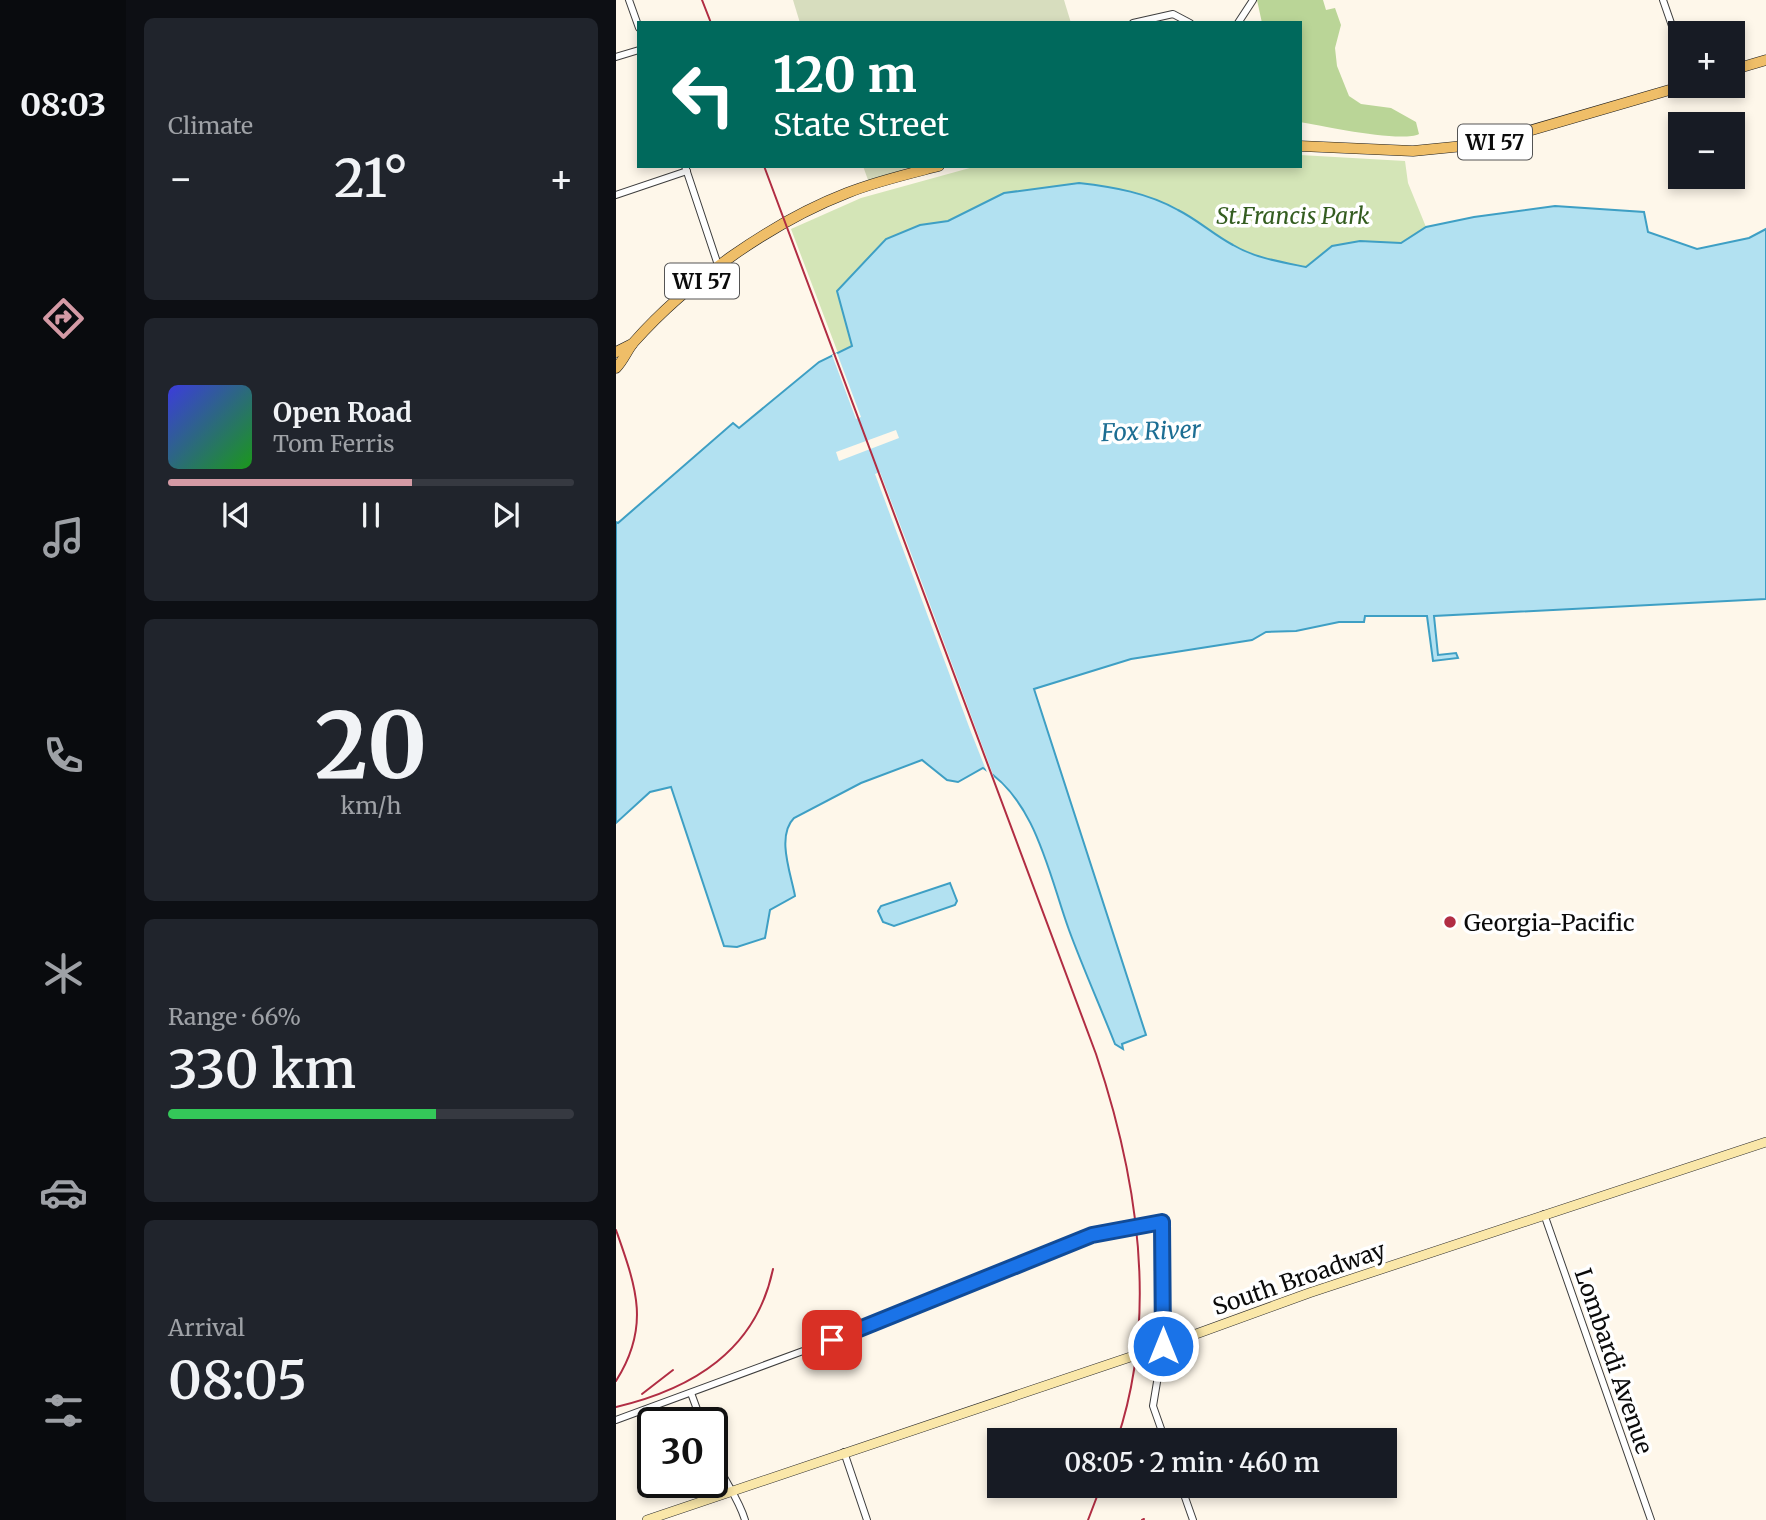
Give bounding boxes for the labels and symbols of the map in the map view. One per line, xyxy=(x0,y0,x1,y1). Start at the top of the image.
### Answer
road number: WI 57 xyxy=(1458,124,1532,160)
park label: St.Francis Park xyxy=(1216,201,1370,230)
road number: WI 57 xyxy=(665,264,739,298)
water label: Fox River xyxy=(1099,414,1203,448)
place label: Georgia-Pacific xyxy=(1464,908,1635,937)
marker: Georgia-Pacific xyxy=(1442,914,1458,930)
street label: South Broadway xyxy=(1209,1235,1390,1321)
street label: Lombardi Avenue xyxy=(1569,1265,1659,1457)
position arrow xyxy=(1126,1309,1200,1383)
pin xyxy=(802,1310,862,1370)
speed limit sign: 30 xyxy=(637,1407,728,1498)

